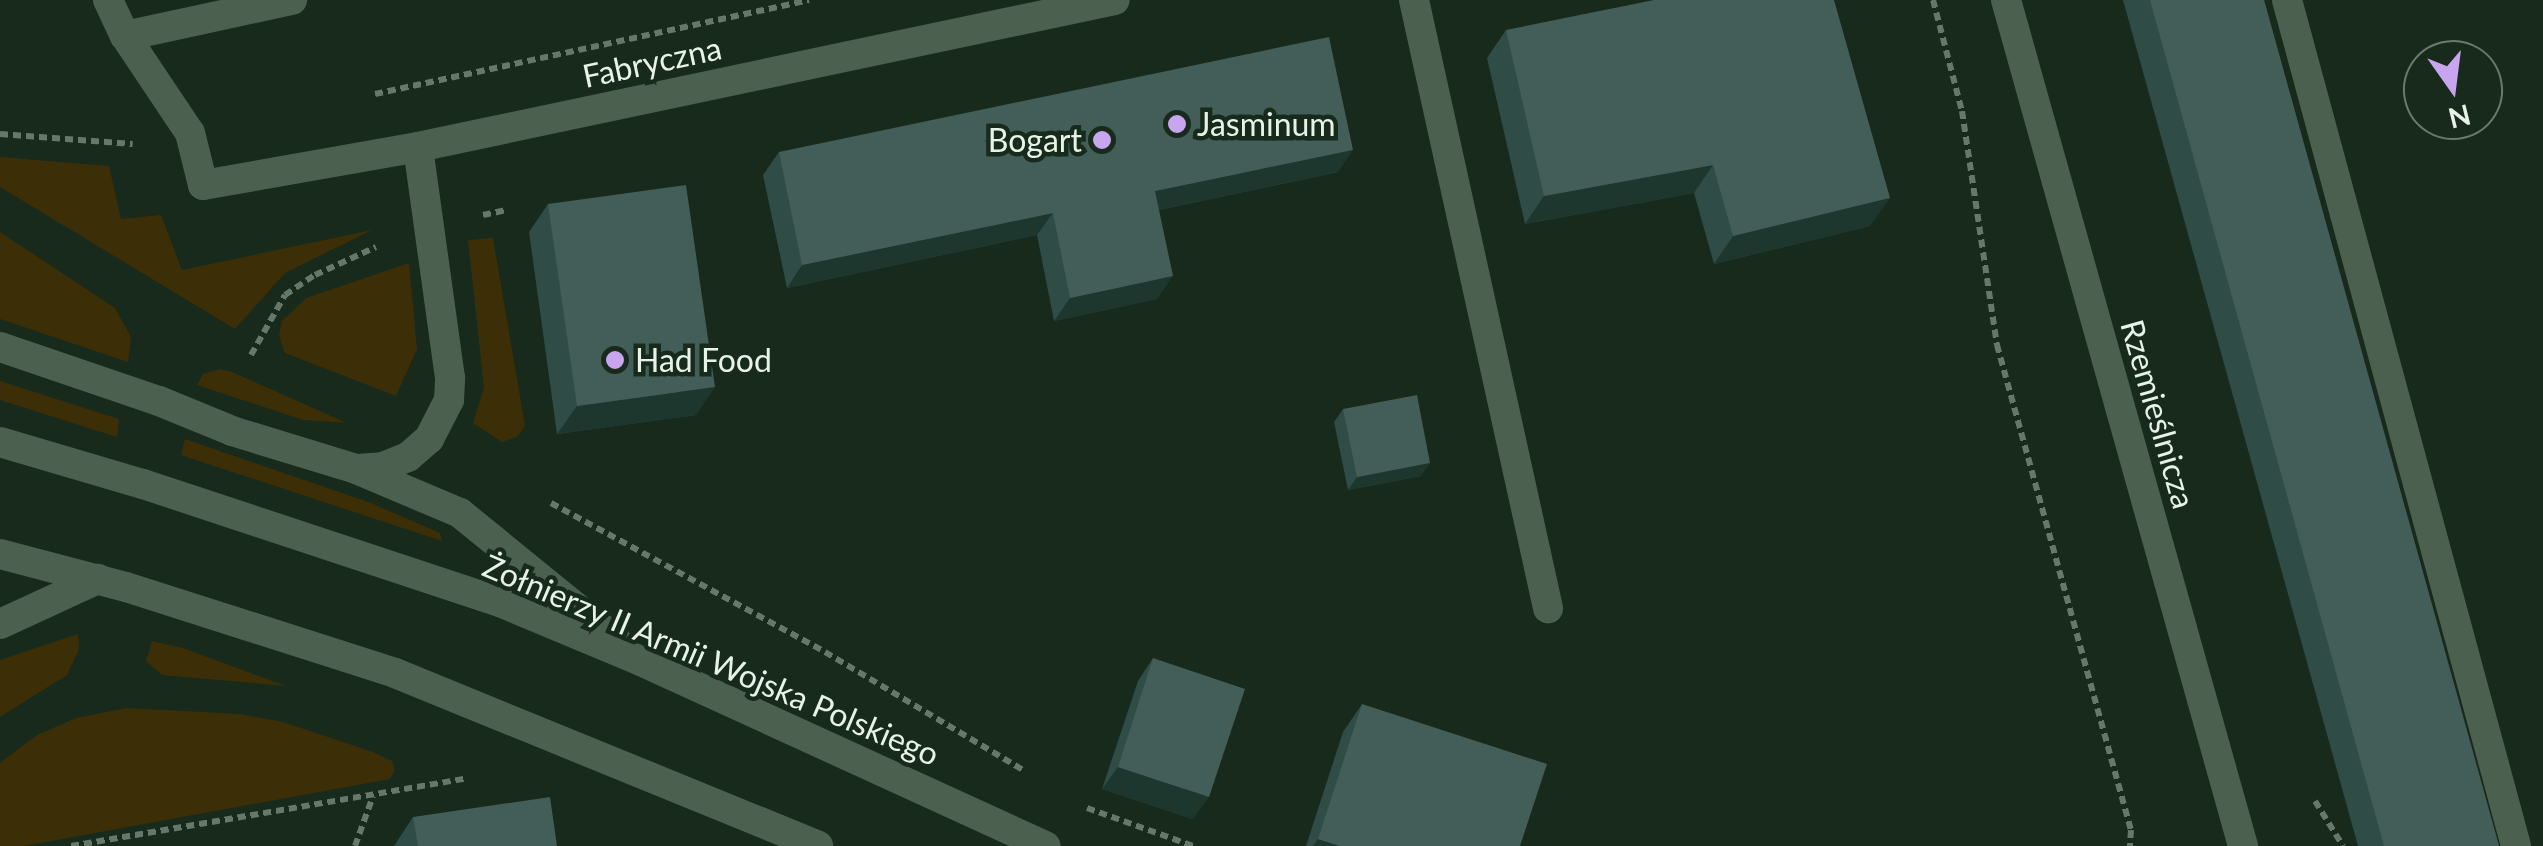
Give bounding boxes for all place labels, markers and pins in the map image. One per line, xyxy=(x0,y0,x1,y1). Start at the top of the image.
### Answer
place label: Jasminum xyxy=(1197,105,1336,143)
marker: Jasminum xyxy=(1166,113,1188,135)
place label: Bogart xyxy=(988,121,1082,159)
marker: Bogart xyxy=(1091,129,1113,151)
place label: Had Food xyxy=(635,341,772,379)
marker: Had Food xyxy=(604,349,626,371)

